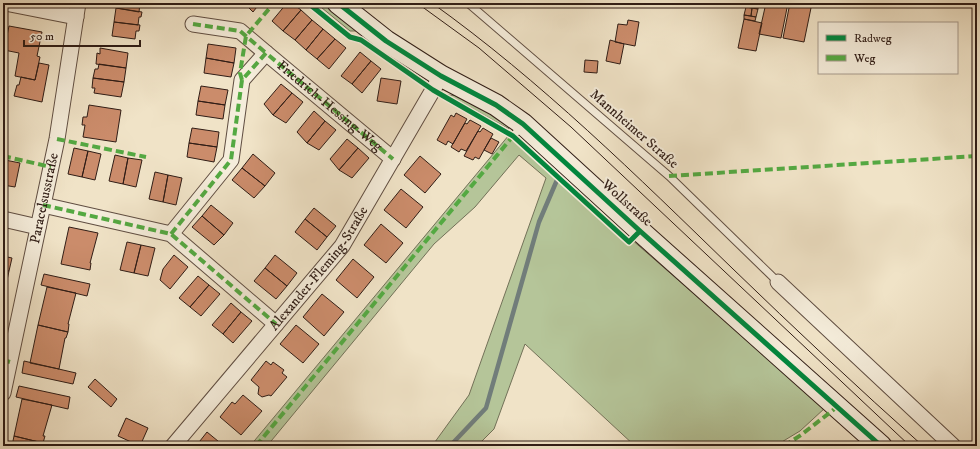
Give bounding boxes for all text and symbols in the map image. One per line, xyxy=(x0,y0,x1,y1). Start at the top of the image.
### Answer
scale bar xyxy=(24,22,140,48)
legend xyxy=(818,22,958,74)
text: 50 m xyxy=(30,29,54,44)
text: Radweg xyxy=(854,31,892,46)
text: Weg xyxy=(853,51,875,66)
street label: Friedrich-Hessing-Weg xyxy=(273,57,386,156)
street label: Mannheimer Straße xyxy=(586,86,682,173)
street label: Paracelsusstraße xyxy=(26,151,63,245)
street label: Wollstraße xyxy=(597,175,656,231)
street label: Alexander-Fleming-Straße xyxy=(265,203,372,334)

